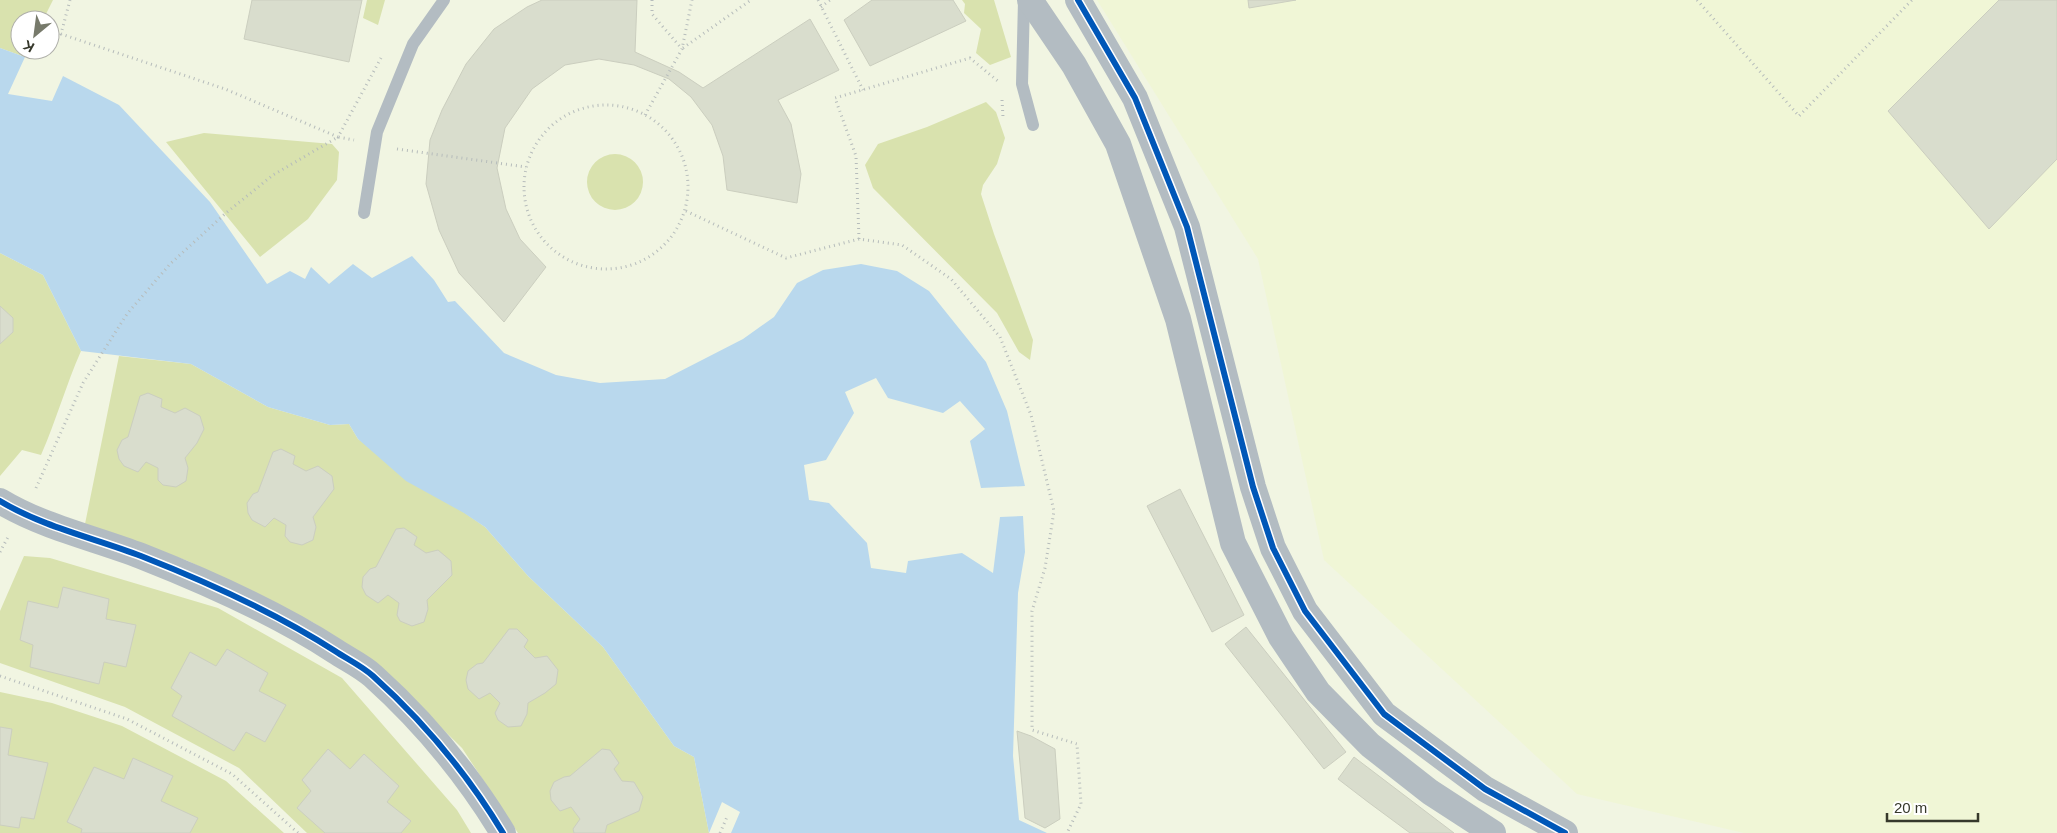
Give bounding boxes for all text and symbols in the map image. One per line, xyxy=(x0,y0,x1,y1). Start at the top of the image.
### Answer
north arrow xyxy=(10,10,60,60)
text: K xyxy=(20,37,37,56)
scale bar xyxy=(1887,790,1978,822)
text: 20 m xyxy=(1894,799,1927,816)

